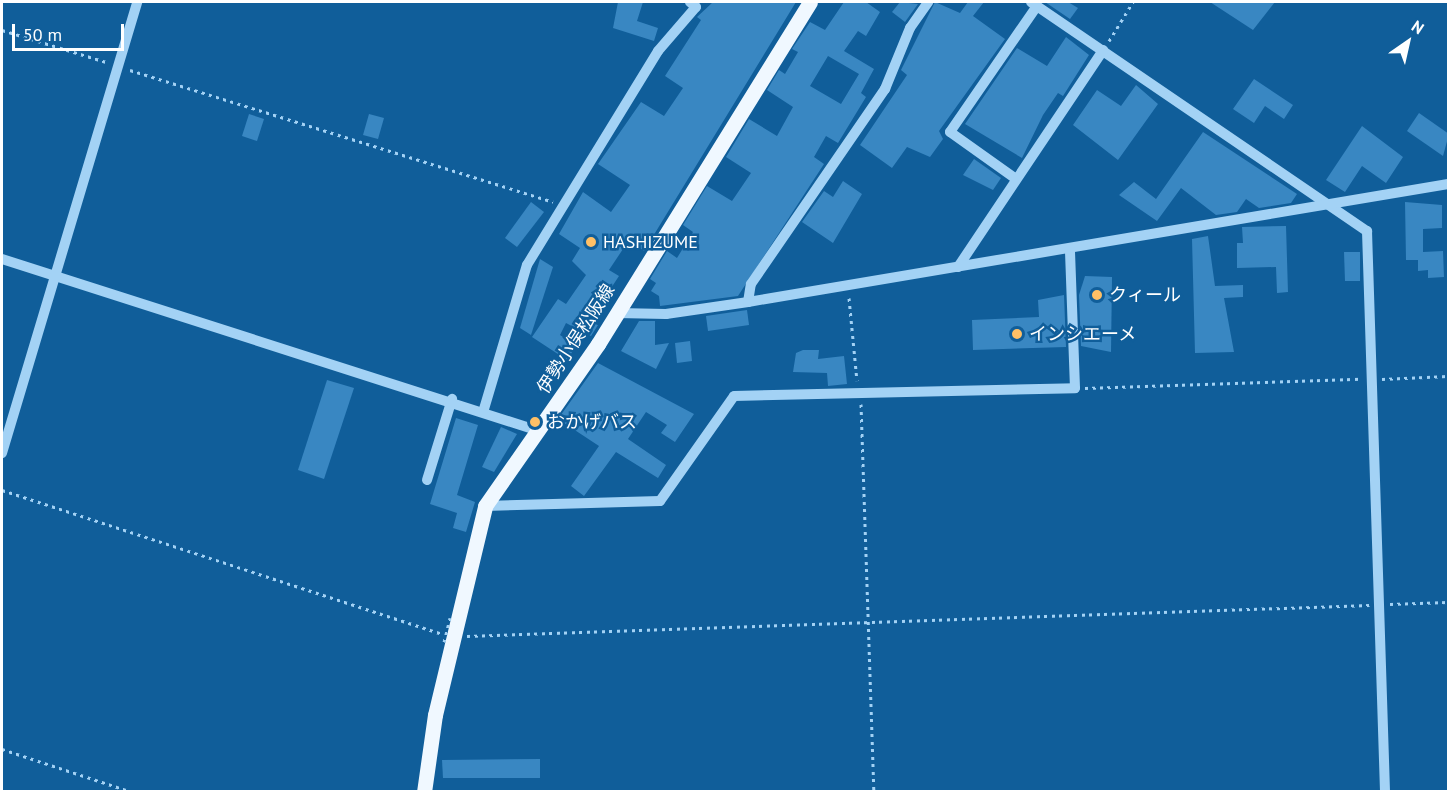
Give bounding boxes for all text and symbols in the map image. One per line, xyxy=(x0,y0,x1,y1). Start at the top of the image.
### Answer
scale bar xyxy=(15,12,128,50)
north arrow xyxy=(1378,12,1438,72)
text: N xyxy=(1408,16,1428,38)
text: 50 m xyxy=(23,23,62,46)
place label: HASHIZUME xyxy=(603,231,698,253)
marker: HASHIZUME xyxy=(584,235,598,249)
street label: 伊勢小俣松阪線 xyxy=(533,280,619,398)
place label: クィール xyxy=(1109,284,1181,306)
marker: クィール xyxy=(1090,288,1104,302)
place label: インシエーメ xyxy=(1029,323,1137,345)
marker: インシエーメ xyxy=(1010,327,1024,341)
place label: おかげバス xyxy=(547,411,637,433)
marker: おかげバス xyxy=(528,415,542,429)

